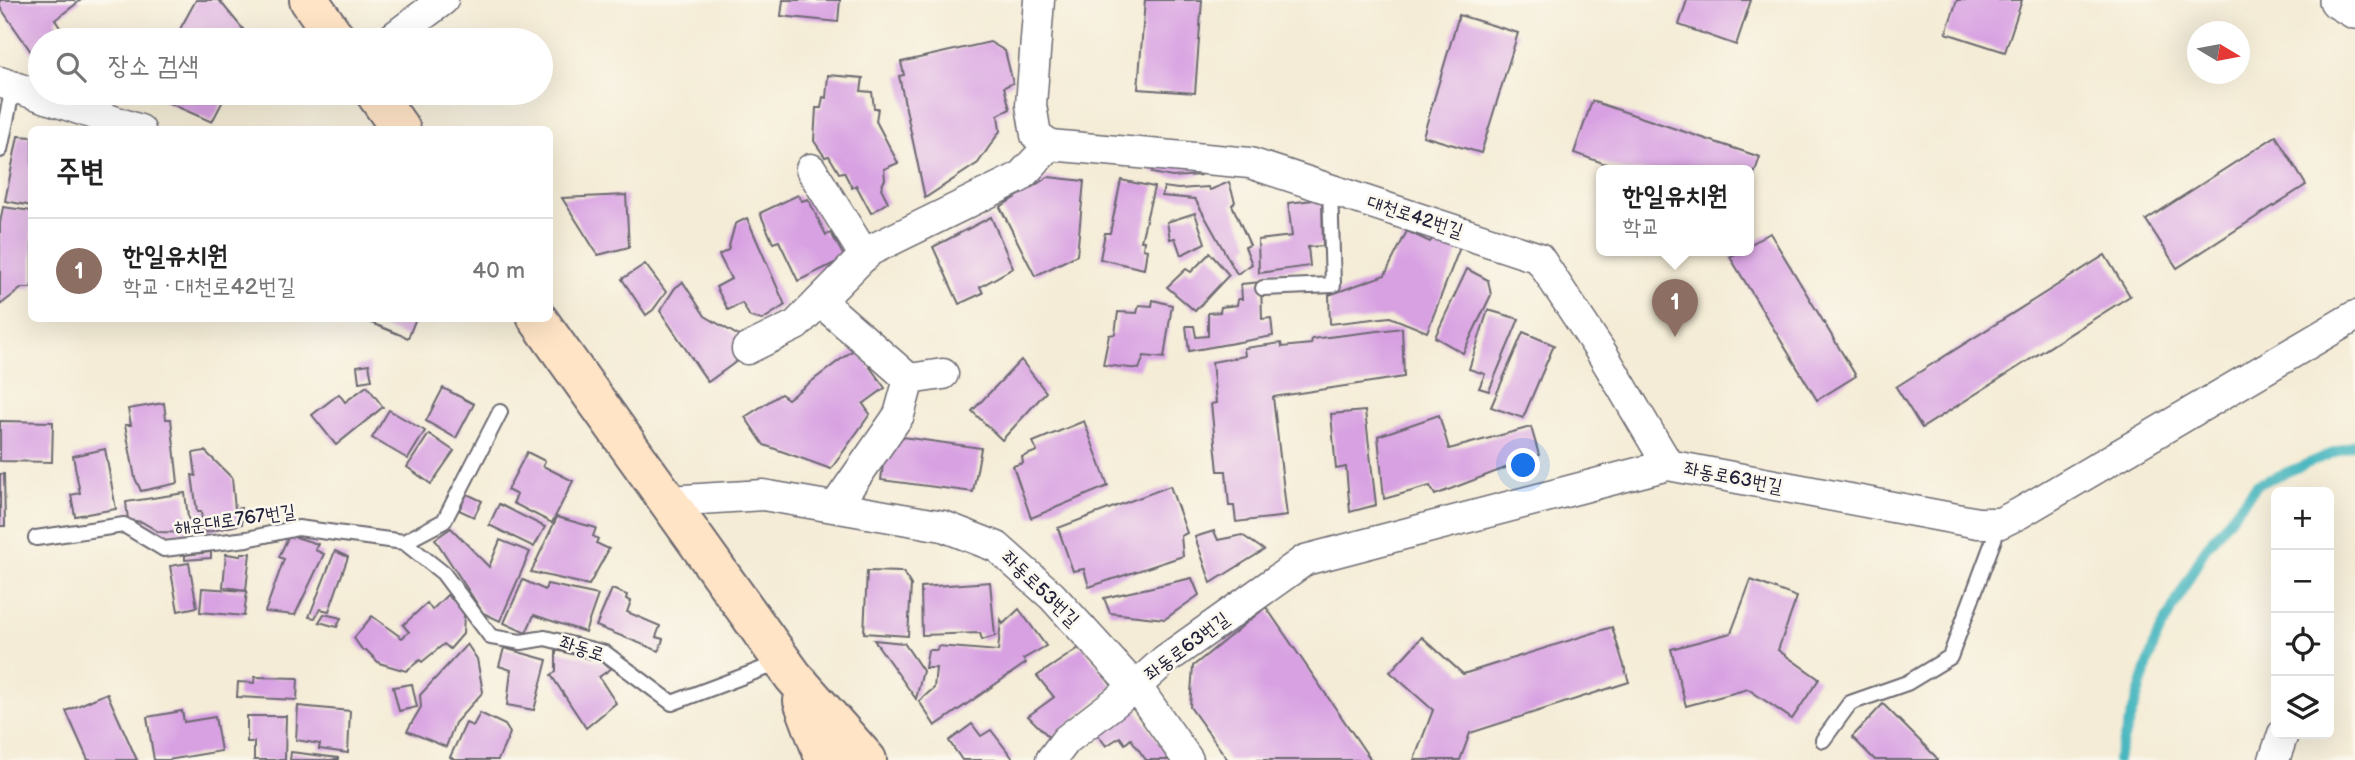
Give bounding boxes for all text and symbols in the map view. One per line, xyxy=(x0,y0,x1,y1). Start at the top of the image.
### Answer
north arrow xyxy=(2187,21,2250,84)
search box xyxy=(28,28,553,105)
icon: search xyxy=(52,48,90,86)
text: 장소 검색 xyxy=(108,51,199,82)
text: 주변 xyxy=(56,154,104,190)
popup xyxy=(1596,165,1754,256)
text: 한일유치원 xyxy=(1623,181,1727,212)
street label: 대천로42번길 xyxy=(1364,191,1466,243)
text: 학교 xyxy=(1623,213,1660,241)
text: 한일유치원 xyxy=(123,241,228,272)
text: 1 xyxy=(74,257,84,285)
text: 40 m xyxy=(472,257,525,285)
text: 학교 · 대천로42번길 xyxy=(123,273,295,301)
pin: 1 xyxy=(1652,279,1698,337)
your location xyxy=(1506,448,1540,482)
street label: 좌동로63번길 xyxy=(1682,457,1784,499)
map controls xyxy=(2271,487,2334,739)
button: + xyxy=(2271,487,2334,550)
street label: 해운대로767번길 xyxy=(173,500,297,540)
street label: 좌동로53번길 xyxy=(996,546,1084,632)
button: − xyxy=(2271,550,2334,613)
street label: 좌동로63번길 xyxy=(1140,608,1234,686)
button: locate xyxy=(2271,613,2334,676)
street label: 좌동로 xyxy=(557,631,607,667)
button: layers xyxy=(2271,676,2334,739)

